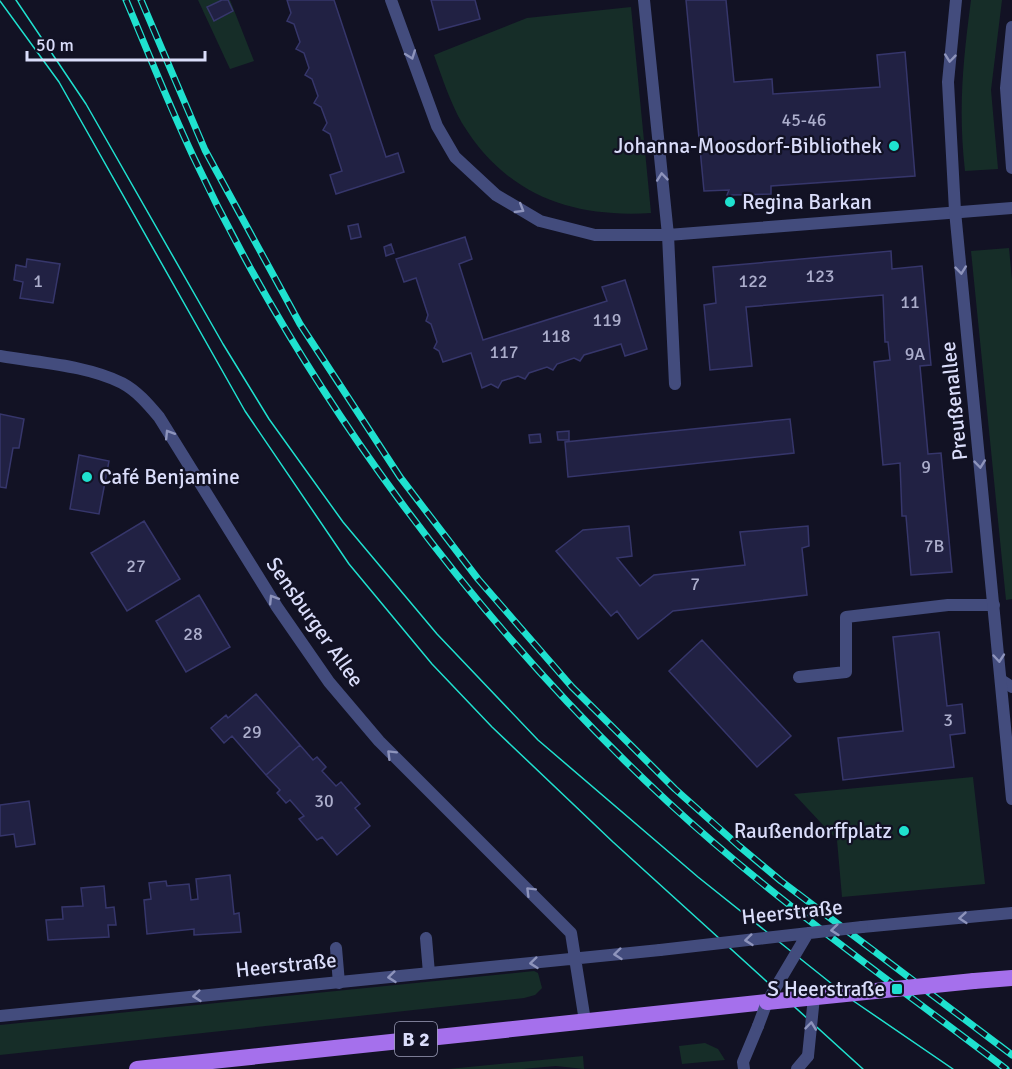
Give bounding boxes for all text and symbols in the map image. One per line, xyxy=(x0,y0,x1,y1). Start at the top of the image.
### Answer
scale bar xyxy=(27,24,206,62)
text: 50 m xyxy=(36,34,74,56)
one-way arrow xyxy=(403,49,416,60)
one-way arrow xyxy=(944,54,957,63)
house number: 45-46 xyxy=(781,109,827,131)
place label: Johanna-Moosdorf-Bibliothek xyxy=(614,133,882,159)
marker: Johanna-Moosdorf-Bibliothek xyxy=(887,139,901,153)
one-way arrow xyxy=(656,172,669,181)
place label: Regina Barkan xyxy=(742,189,872,215)
marker: Regina Barkan xyxy=(723,195,737,209)
one-way arrow xyxy=(514,201,524,213)
house number: 123 xyxy=(805,265,835,287)
one-way arrow xyxy=(954,265,967,274)
house number: 1 xyxy=(33,270,43,292)
house number: 122 xyxy=(738,270,768,292)
house number: 11 xyxy=(900,291,920,313)
house number: 119 xyxy=(592,309,622,331)
house number: 118 xyxy=(541,325,571,347)
street label: Preußenallee xyxy=(935,340,973,462)
house number: 117 xyxy=(489,341,519,363)
house number: 9A xyxy=(905,343,925,365)
one-way arrow xyxy=(165,430,177,440)
house number: 9 xyxy=(921,456,931,478)
one-way arrow xyxy=(973,459,986,468)
place label: Café Benjamine xyxy=(99,464,240,490)
marker: Café Benjamine xyxy=(80,470,94,484)
house number: 7B xyxy=(924,535,944,557)
street label: Sensburger Allee xyxy=(261,552,369,692)
house number: 27 xyxy=(126,555,146,577)
house number: 7 xyxy=(690,573,700,595)
one-way arrow xyxy=(269,595,280,606)
house number: 28 xyxy=(183,623,203,645)
one-way arrow xyxy=(992,653,1005,662)
house number: 3 xyxy=(943,709,953,731)
house number: 29 xyxy=(242,721,262,743)
one-way arrow xyxy=(388,750,399,761)
house number: 30 xyxy=(314,790,334,812)
place label: Raußendorffplatz xyxy=(734,818,892,844)
marker: Raußendorffplatz xyxy=(897,824,911,838)
one-way arrow xyxy=(526,888,537,899)
street label: Heerstraße xyxy=(740,894,844,930)
one-way arrow xyxy=(958,911,967,924)
one-way arrow xyxy=(830,924,839,936)
one-way arrow xyxy=(745,933,754,946)
street label: Heerstraße xyxy=(234,947,338,983)
one-way arrow xyxy=(614,947,623,960)
one-way arrow xyxy=(530,956,539,969)
one-way arrow xyxy=(387,970,396,983)
place label: S Heerstraße xyxy=(767,976,885,1002)
marker: S Heerstraße xyxy=(890,982,904,996)
one-way arrow xyxy=(193,989,202,1002)
road number: B 2 xyxy=(395,1022,437,1056)
one-way arrow xyxy=(804,1022,817,1031)

